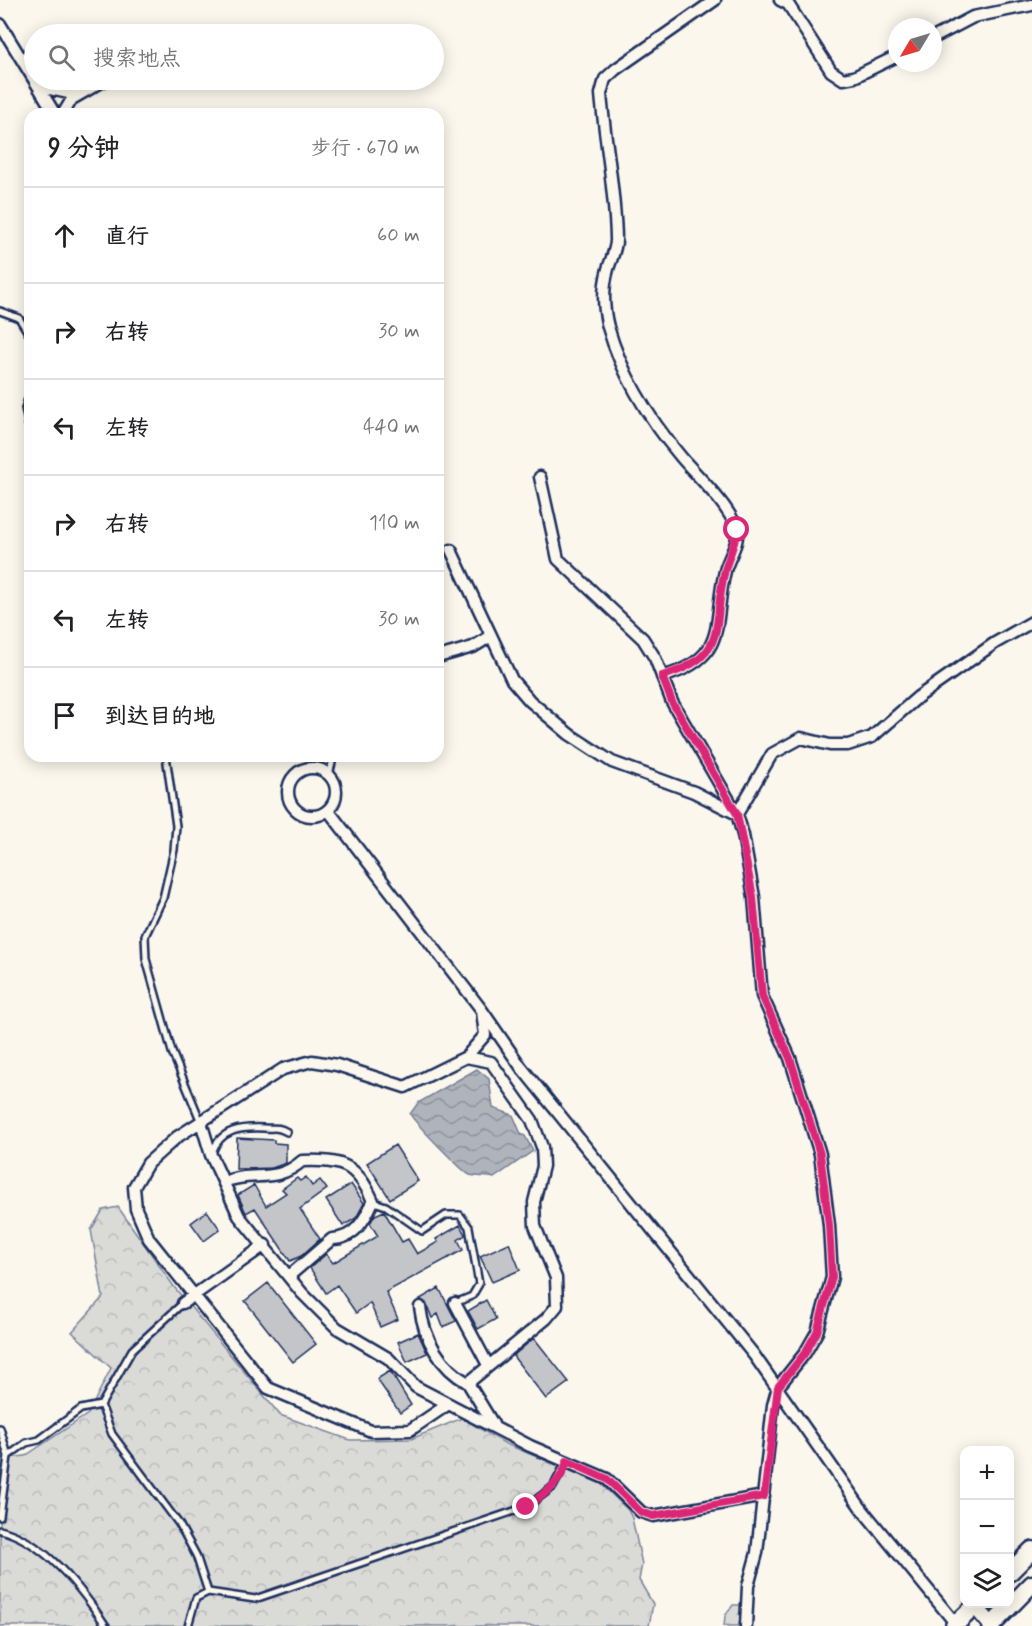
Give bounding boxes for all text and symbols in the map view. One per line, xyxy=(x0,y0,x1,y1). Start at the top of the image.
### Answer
north arrow xyxy=(888,18,942,72)
search box xyxy=(24,24,444,90)
icon: search xyxy=(45,41,78,74)
text: 搜索地点 xyxy=(93,45,181,73)
text: 9 分钟 xyxy=(48,132,120,166)
text: 步行 · 670 m xyxy=(311,135,420,162)
icon: ahead xyxy=(48,219,81,252)
text: 60 m xyxy=(377,222,420,249)
text: 直行 xyxy=(105,223,149,251)
icon: right xyxy=(48,315,81,348)
text: 30 m xyxy=(378,318,420,345)
text: 右转 xyxy=(105,319,149,347)
icon: left xyxy=(48,411,81,444)
text: 440 m xyxy=(363,414,420,441)
text: 左转 xyxy=(105,415,149,443)
icon: right xyxy=(48,507,81,540)
text: 110 m xyxy=(369,510,420,537)
text: 右转 xyxy=(105,511,149,539)
route start xyxy=(723,516,749,542)
icon: left xyxy=(48,603,81,636)
text: 30 m xyxy=(378,606,420,633)
text: 左转 xyxy=(105,607,149,635)
icon: arrive xyxy=(48,699,81,732)
text: 到达目的地 xyxy=(105,703,215,731)
map controls xyxy=(960,1446,1014,1608)
button: + xyxy=(960,1446,1014,1500)
route end xyxy=(512,1493,538,1519)
button: − xyxy=(960,1500,1014,1554)
button: layers xyxy=(960,1554,1014,1608)

